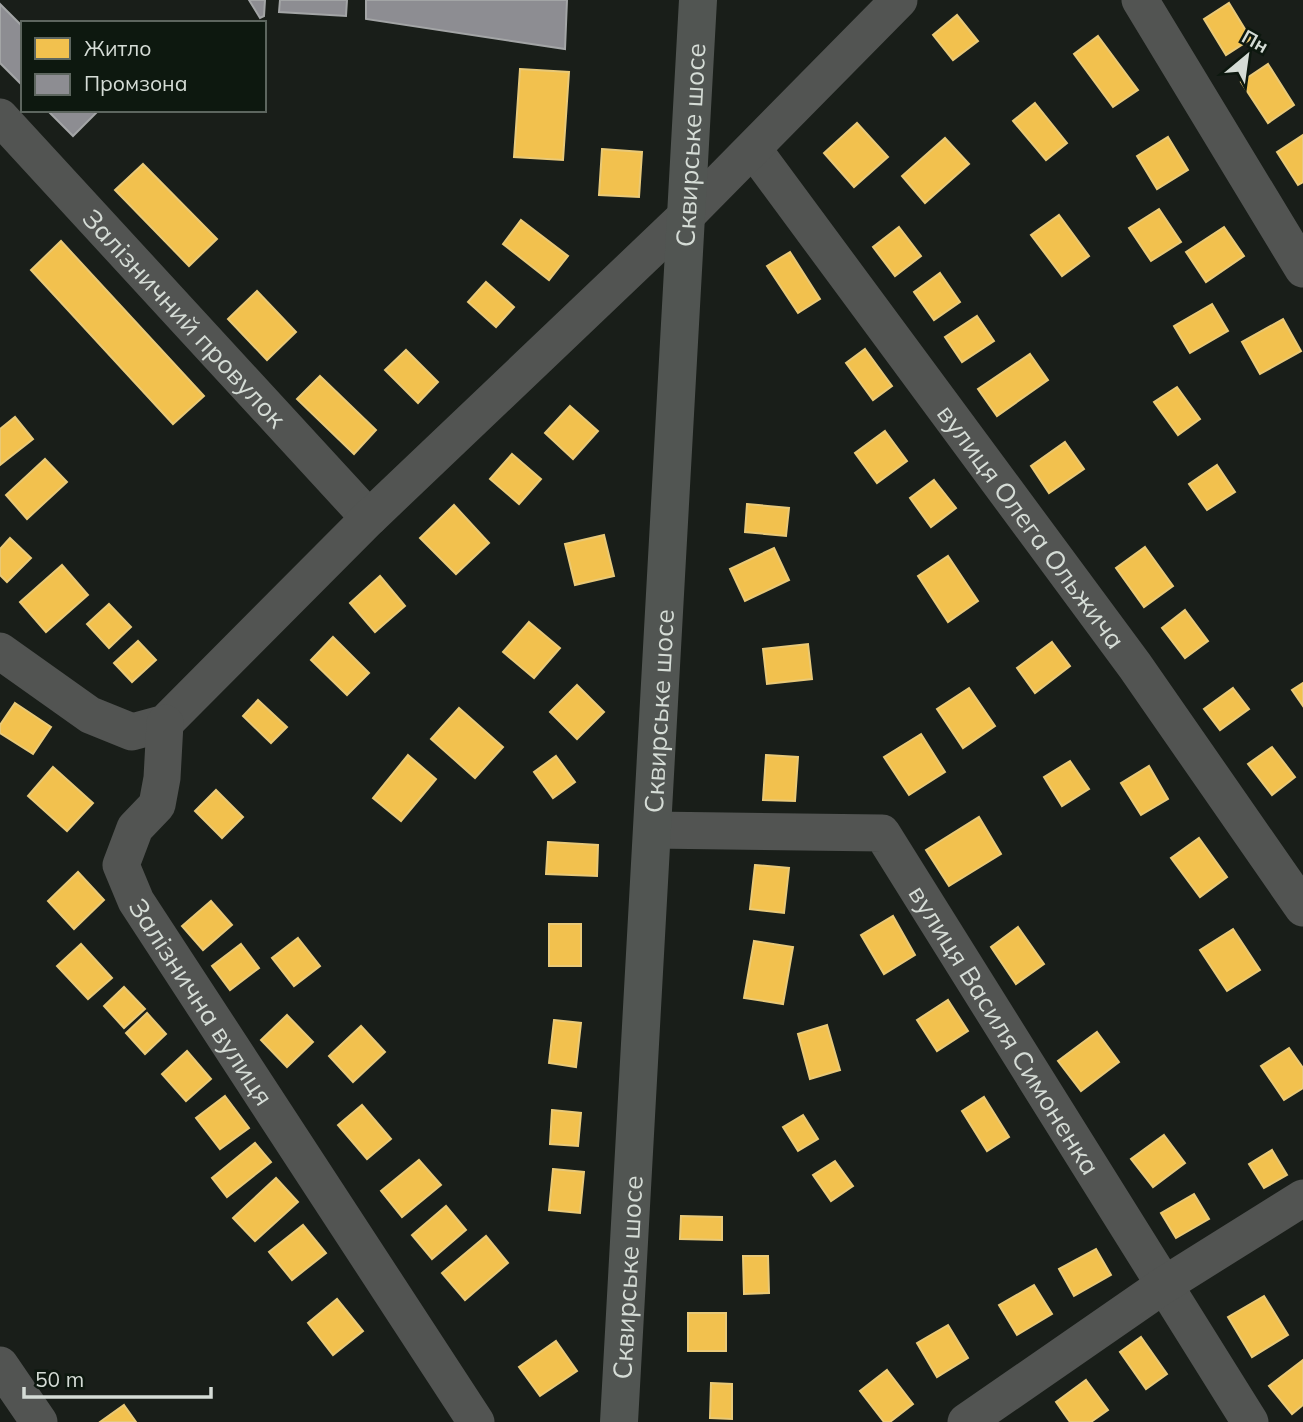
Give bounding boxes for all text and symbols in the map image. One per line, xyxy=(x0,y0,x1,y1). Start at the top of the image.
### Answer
legend xyxy=(21,21,266,112)
north arrow xyxy=(1212,21,1282,91)
text: Пн xyxy=(1238,24,1273,58)
text: Житло xyxy=(84,35,151,61)
street label: Сквирське шосе xyxy=(668,42,712,248)
text: Промзона xyxy=(84,70,187,96)
street label: Залізничний провулок xyxy=(76,202,294,434)
street label: вулиця Олега Ольжича xyxy=(931,398,1133,655)
street label: Сквирське шосе xyxy=(636,608,681,814)
street label: вулиця Василя Симоненка xyxy=(902,879,1108,1181)
street label: Залізнична вулиця xyxy=(122,892,281,1111)
street label: Сквирське шосе xyxy=(605,1174,649,1380)
scale bar xyxy=(24,1356,212,1400)
text: 50 m xyxy=(35,1366,84,1392)

